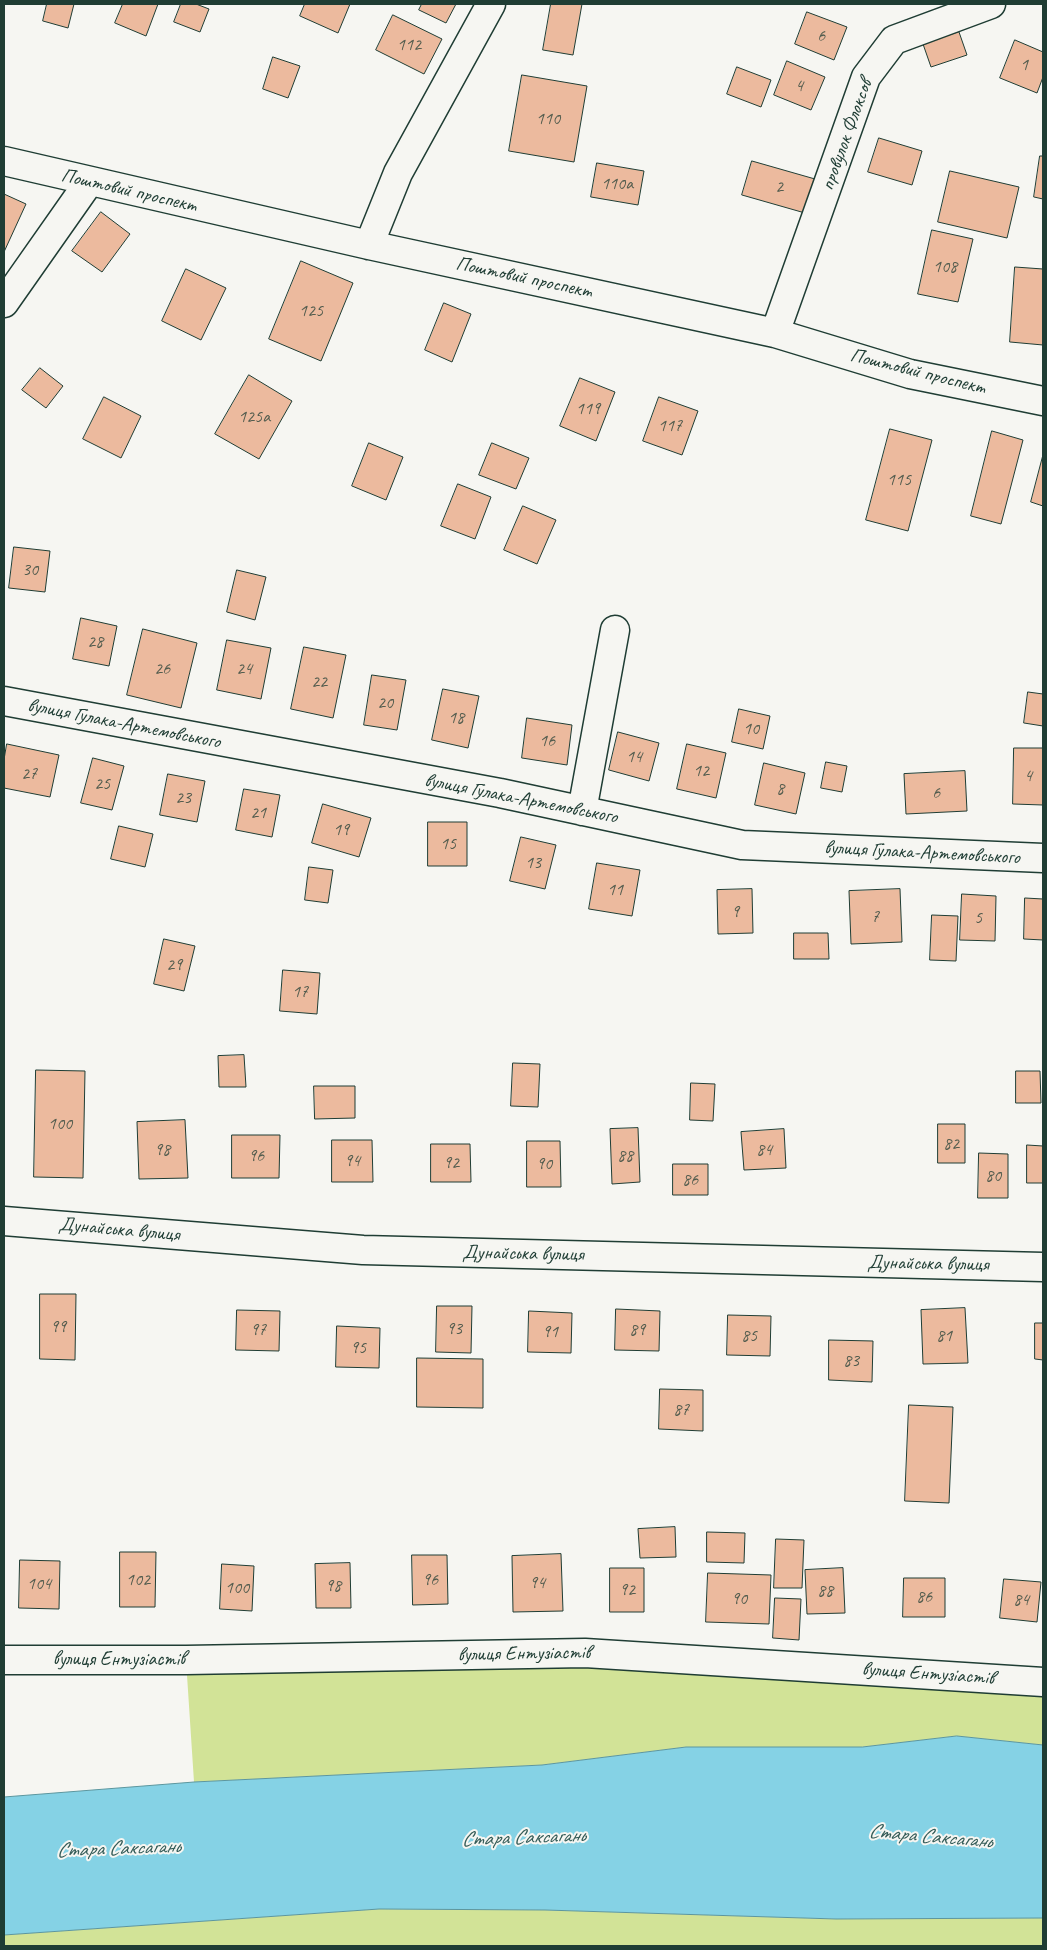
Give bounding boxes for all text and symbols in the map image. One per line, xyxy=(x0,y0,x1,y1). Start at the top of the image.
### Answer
house number: 6 xyxy=(817,25,825,47)
house number: 112 xyxy=(397,34,421,56)
house number: 1 xyxy=(1020,54,1028,76)
house number: 4 xyxy=(795,75,803,97)
street label: провулок Флоксов xyxy=(816,76,878,194)
house number: 110 xyxy=(536,108,560,130)
street label: Поштовий проспект xyxy=(59,164,199,218)
house number: 110а xyxy=(601,173,633,195)
house number: 2 xyxy=(775,176,783,198)
street label: Поштовий проспект xyxy=(454,252,594,304)
house number: 108 xyxy=(933,256,957,278)
house number: 125 xyxy=(299,300,323,322)
street label: Поштовий проспект xyxy=(848,344,988,400)
house number: 119 xyxy=(576,398,600,420)
house number: 125а xyxy=(238,406,270,428)
house number: 117 xyxy=(658,415,682,437)
house number: 115 xyxy=(887,469,911,491)
house number: 30 xyxy=(22,559,38,581)
house number: 28 xyxy=(87,631,103,653)
house number: 26 xyxy=(154,658,170,680)
house number: 24 xyxy=(236,658,252,680)
house number: 22 xyxy=(311,671,327,693)
house number: 20 xyxy=(377,692,393,714)
street label: вулиця Гулака-Артемовського xyxy=(26,694,222,754)
house number: 18 xyxy=(448,707,464,729)
house number: 10 xyxy=(743,718,759,740)
house number: 16 xyxy=(539,730,555,752)
house number: 14 xyxy=(626,746,642,768)
house number: 12 xyxy=(693,760,709,782)
house number: 27 xyxy=(21,763,37,785)
house number: 4 xyxy=(1024,765,1032,787)
street label: вулиця Гулака-Артемовського xyxy=(423,769,619,829)
house number: 25 xyxy=(94,773,110,795)
house number: 8 xyxy=(776,778,784,800)
house number: 6 xyxy=(932,782,940,804)
house number: 23 xyxy=(175,787,191,809)
house number: 21 xyxy=(250,802,266,824)
house number: 19 xyxy=(333,819,349,841)
house number: 15 xyxy=(440,833,456,855)
street label: вулиця Гулака-Артемовського xyxy=(824,836,1020,870)
house number: 13 xyxy=(525,852,541,874)
house number: 11 xyxy=(607,879,623,901)
house number: 9 xyxy=(731,901,739,923)
house number: 7 xyxy=(871,906,879,928)
house number: 5 xyxy=(974,907,982,929)
house number: 29 xyxy=(166,954,182,976)
house number: 17 xyxy=(292,981,308,1003)
house number: 100 xyxy=(48,1113,72,1135)
house number: 82 xyxy=(943,1133,959,1155)
house number: 98 xyxy=(154,1139,170,1161)
house number: 84 xyxy=(756,1139,772,1161)
house number: 96 xyxy=(248,1145,264,1167)
house number: 88 xyxy=(617,1145,633,1167)
house number: 94 xyxy=(344,1150,360,1172)
house number: 92 xyxy=(443,1152,459,1174)
house number: 90 xyxy=(536,1153,552,1175)
house number: 80 xyxy=(985,1165,1001,1187)
house number: 86 xyxy=(682,1169,698,1191)
street label: Дунайська вулиця xyxy=(57,1213,181,1247)
street label: Дунайська вулиця xyxy=(462,1241,584,1267)
street label: Дунайська вулиця xyxy=(867,1251,989,1277)
house number: 99 xyxy=(50,1316,66,1338)
house number: 93 xyxy=(446,1318,462,1340)
house number: 97 xyxy=(250,1319,266,1341)
house number: 89 xyxy=(629,1319,645,1341)
house number: 91 xyxy=(542,1321,558,1343)
house number: 85 xyxy=(741,1325,757,1347)
house number: 81 xyxy=(936,1325,952,1347)
house number: 95 xyxy=(350,1337,366,1359)
house number: 83 xyxy=(843,1350,859,1372)
house number: 87 xyxy=(673,1399,689,1421)
house number: 102 xyxy=(126,1569,150,1591)
house number: 96 xyxy=(422,1569,438,1591)
house number: 94 xyxy=(529,1572,545,1594)
house number: 104 xyxy=(27,1573,51,1595)
house number: 98 xyxy=(325,1575,341,1597)
house number: 100 xyxy=(225,1577,249,1599)
house number: 92 xyxy=(619,1579,635,1601)
house number: 88 xyxy=(817,1580,833,1602)
house number: 86 xyxy=(916,1586,932,1608)
house number: 90 xyxy=(731,1588,747,1610)
house number: 84 xyxy=(1013,1589,1029,1611)
street label: вулиця Ентузіастів xyxy=(457,1641,591,1667)
street label: вулиця Ентузіастів xyxy=(53,1648,185,1672)
street label: вулиця Ентузіастів xyxy=(861,1657,995,1691)
water label: Стара Саксагань xyxy=(867,1819,993,1855)
water label: Стара Саксагань xyxy=(461,1823,585,1853)
water label: Стара Саксагань xyxy=(56,1834,180,1864)

